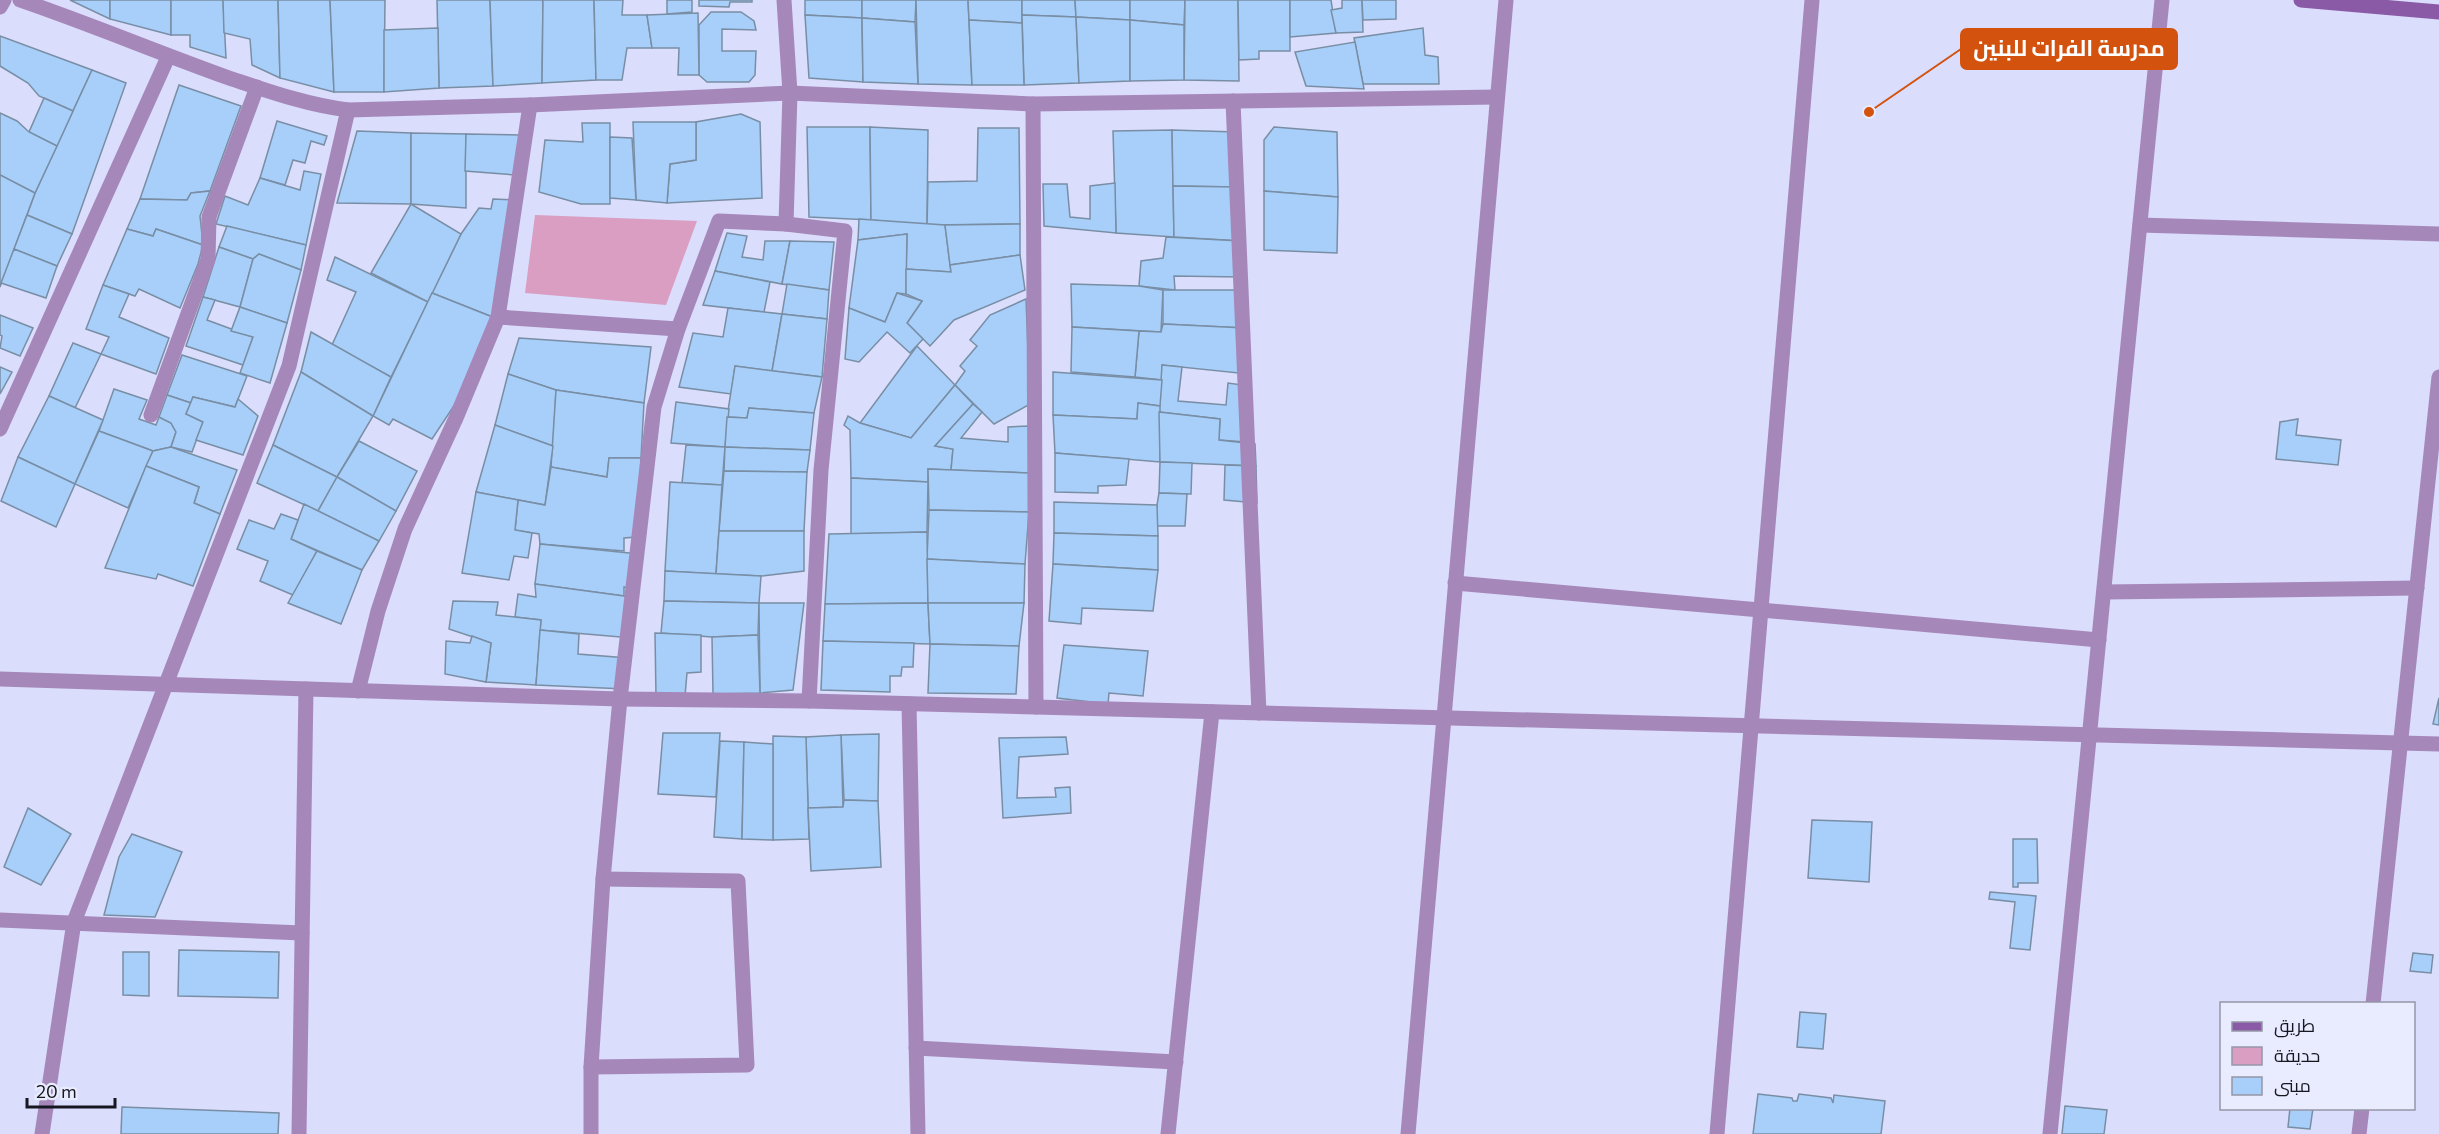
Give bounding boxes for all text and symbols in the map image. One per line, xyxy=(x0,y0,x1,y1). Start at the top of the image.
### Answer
callout: مدرسة الفرات للبنين xyxy=(1961,29,2177,69)
text: مدرسة الفرات للبنين xyxy=(1973,34,2165,62)
legend xyxy=(2220,1002,2415,1110)
text: طريق xyxy=(2274,1014,2315,1038)
text: حديقة xyxy=(2274,1044,2320,1066)
scale bar xyxy=(27,1071,116,1109)
text: مبنى xyxy=(2274,1074,2311,1097)
text: 20 m xyxy=(36,1080,77,1102)

